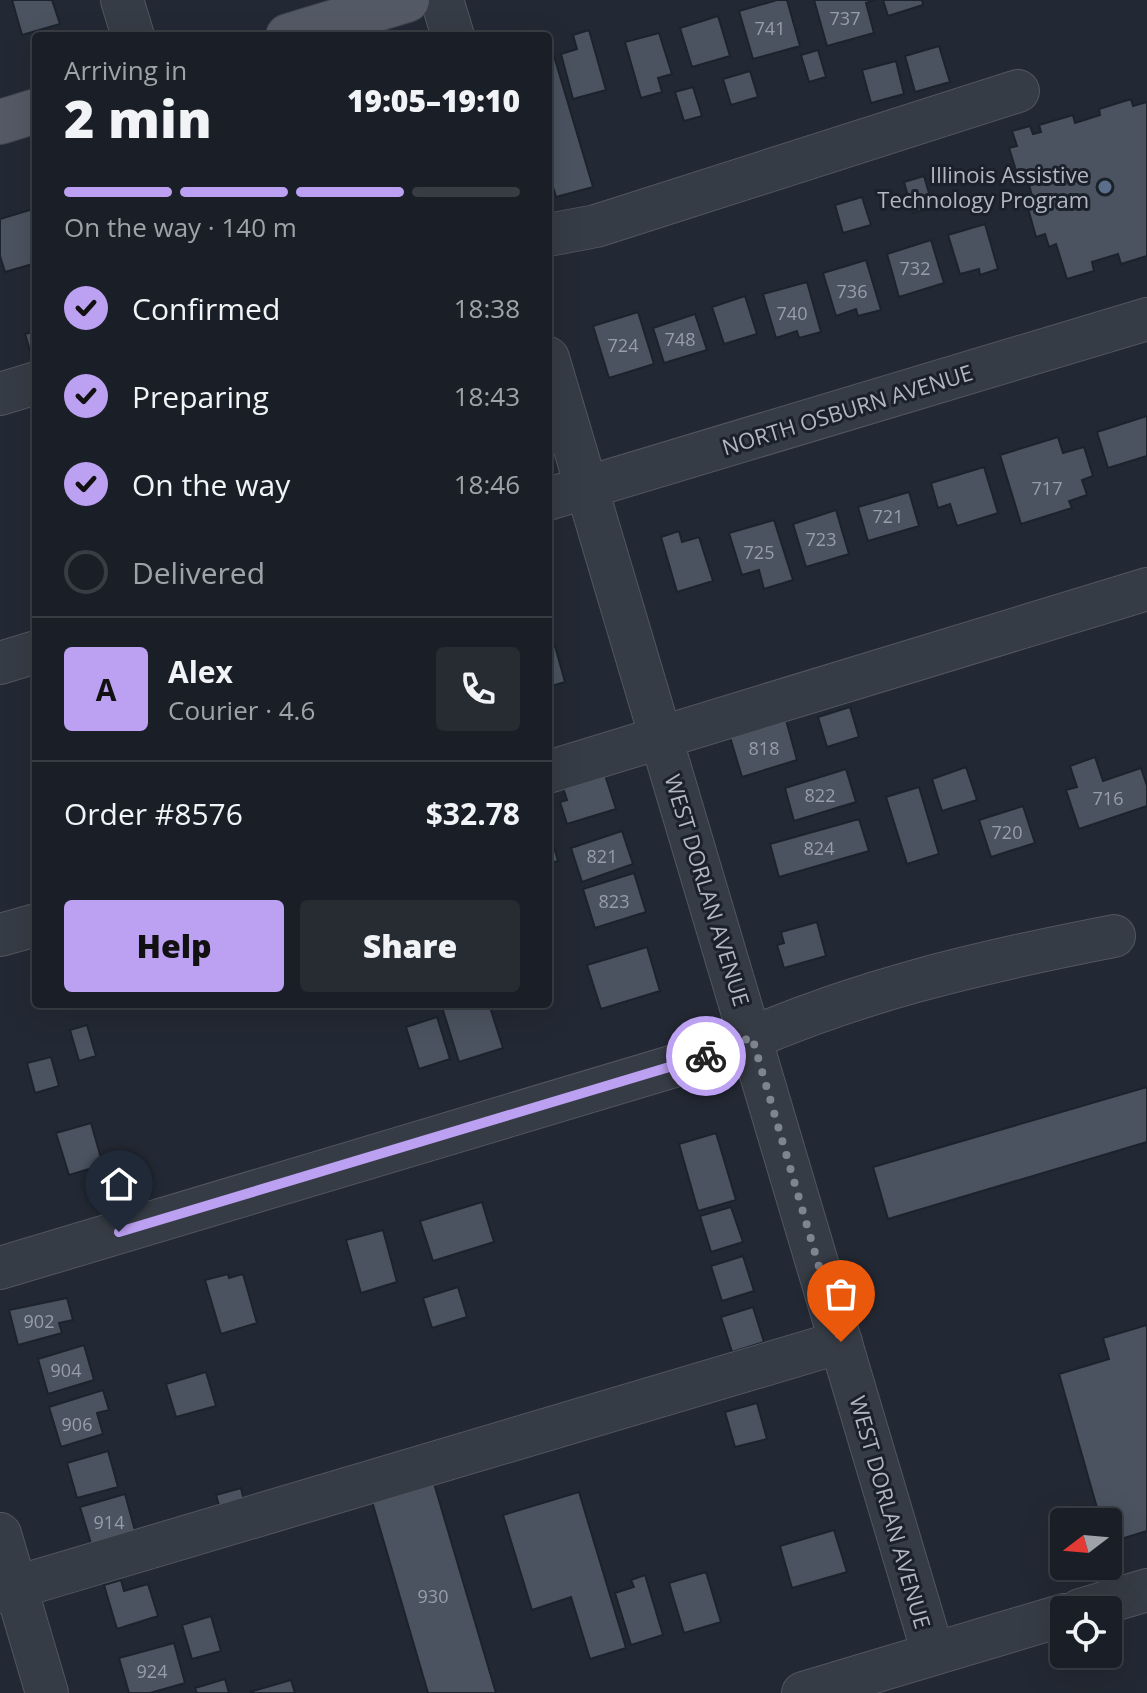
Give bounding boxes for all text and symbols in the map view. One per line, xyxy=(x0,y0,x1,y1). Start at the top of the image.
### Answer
house number: 737 xyxy=(830,6,860,30)
house number: 741 xyxy=(755,16,785,40)
text: Arriving in xyxy=(64,52,187,88)
text: 19:05–19:10 xyxy=(347,80,520,121)
text: 2 min xyxy=(64,82,212,153)
place label: Illinois Assistive Technology Program xyxy=(877,159,1089,214)
marker: Illinois Assistive Technology Program xyxy=(1096,178,1114,196)
text: On the way · 140 m xyxy=(64,209,297,245)
house number: 732 xyxy=(900,256,930,280)
house number: 736 xyxy=(837,279,867,303)
icon: check xyxy=(64,286,108,330)
text: Confirmed xyxy=(132,288,280,329)
text: 18:38 xyxy=(454,290,520,326)
house number: 740 xyxy=(777,301,807,325)
house number: 748 xyxy=(665,327,695,351)
house number: 724 xyxy=(608,333,638,357)
street label: NORTH OSBURN AVENUE xyxy=(718,357,976,461)
icon: check xyxy=(64,374,108,418)
text: Preparing xyxy=(132,376,269,417)
text: 18:43 xyxy=(454,378,520,414)
icon: check xyxy=(64,462,108,506)
text: On the way xyxy=(132,464,290,505)
text: 18:46 xyxy=(454,466,520,502)
house number: 717 xyxy=(1032,476,1062,500)
house number: 721 xyxy=(873,504,903,528)
house number: 723 xyxy=(806,527,836,551)
house number: 725 xyxy=(744,540,774,564)
text: Delivered xyxy=(132,552,265,593)
button: phone xyxy=(436,647,520,731)
text: Alex xyxy=(168,651,233,692)
text: A xyxy=(96,669,116,710)
text: Courier · 4.6 xyxy=(168,692,315,728)
house number: 818 xyxy=(749,736,779,760)
street label: WEST DORLAN AVENUE xyxy=(658,770,758,1010)
house number: 822 xyxy=(805,783,835,807)
house number: 716 xyxy=(1093,786,1123,810)
text: Order #8576 xyxy=(64,793,243,834)
text: $32.78 xyxy=(426,793,520,834)
house number: 720 xyxy=(992,820,1022,844)
house number: 824 xyxy=(804,836,834,860)
house number: 821 xyxy=(587,844,617,868)
house number: 823 xyxy=(599,889,629,913)
button: Help xyxy=(64,900,284,992)
button: Share xyxy=(300,900,520,992)
courier xyxy=(666,1016,746,1096)
icon: bike xyxy=(684,1034,728,1078)
pin xyxy=(85,1150,153,1232)
icon: home xyxy=(97,1162,141,1206)
pin xyxy=(807,1260,875,1342)
icon: bag xyxy=(819,1272,863,1316)
house number: 902 xyxy=(24,1309,54,1333)
house number: 904 xyxy=(51,1358,81,1382)
street label: WEST DORLAN AVENUE xyxy=(843,1392,939,1632)
house number: 906 xyxy=(62,1412,92,1436)
north arrow xyxy=(1050,1508,1122,1580)
map controls xyxy=(1050,1508,1122,1668)
house number: 914 xyxy=(94,1510,124,1534)
house number: 930 xyxy=(418,1584,448,1608)
button: locate xyxy=(1050,1596,1122,1668)
house number: 924 xyxy=(137,1659,167,1683)

